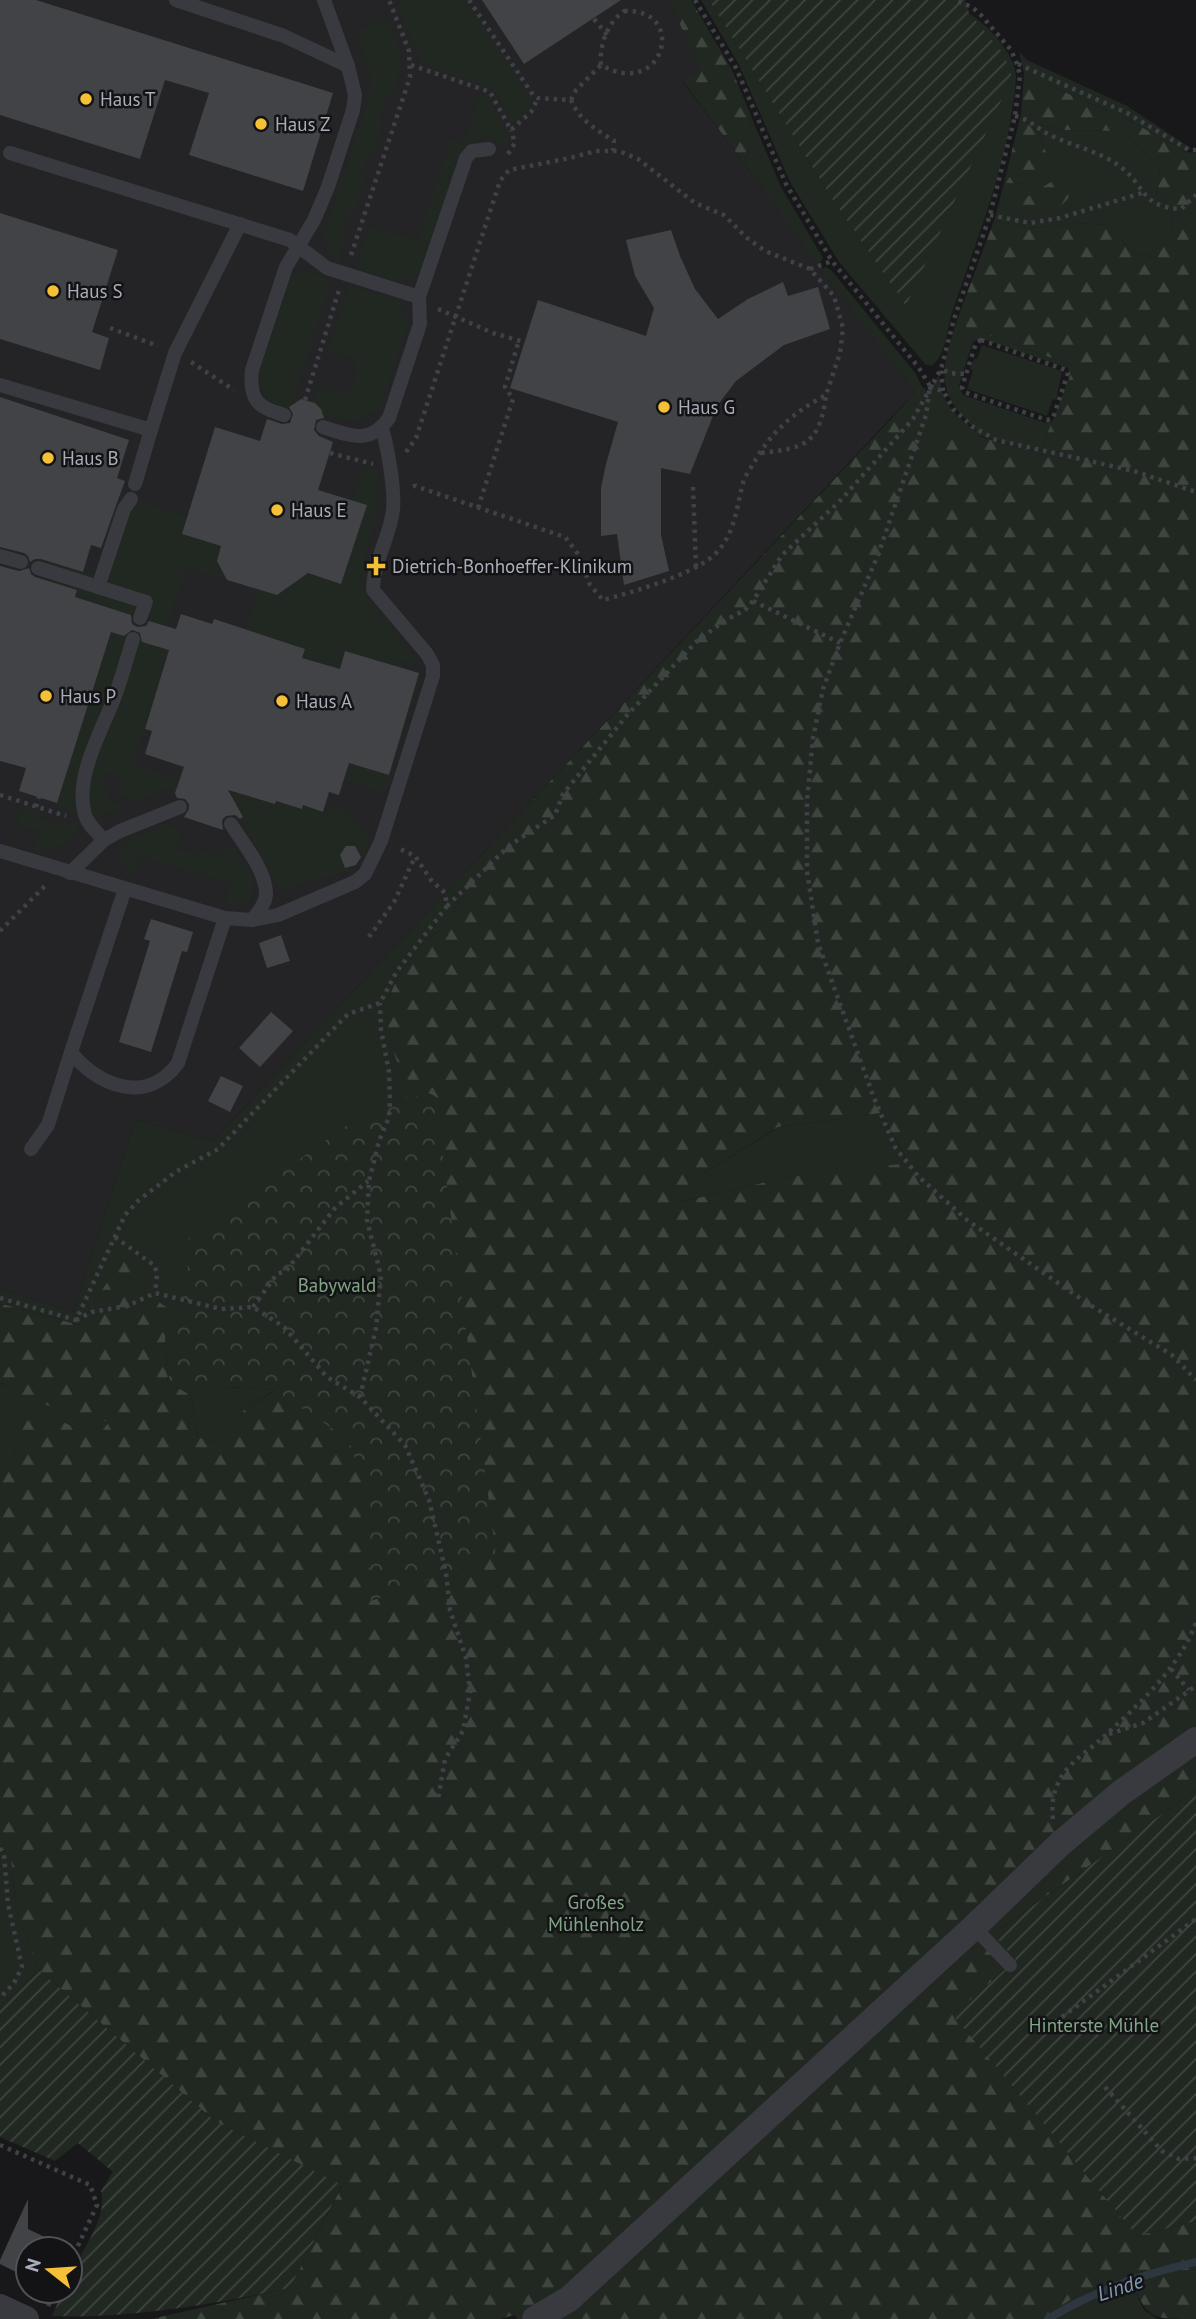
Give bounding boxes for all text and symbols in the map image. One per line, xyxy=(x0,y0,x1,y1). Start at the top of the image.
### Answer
place label: Haus T xyxy=(100,87,156,111)
marker: Haus T xyxy=(78,91,94,107)
place label: Haus Z xyxy=(275,112,330,136)
marker: Haus Z xyxy=(253,116,269,132)
place label: Haus S xyxy=(67,279,123,303)
marker: Haus S xyxy=(45,283,61,299)
place label: Haus G xyxy=(678,395,735,419)
marker: Haus G xyxy=(656,399,672,415)
place label: Haus B xyxy=(62,446,119,470)
marker: Haus B xyxy=(40,450,56,466)
place label: Haus E xyxy=(291,498,347,522)
marker: Haus E xyxy=(269,502,285,518)
place label: Dietrich-Bonhoeffer-Klinikum xyxy=(392,554,632,578)
marker: Dietrich-Bonhoeffer-Klinikum xyxy=(366,556,386,576)
place label: Haus P xyxy=(60,684,116,708)
marker: Haus P xyxy=(38,688,54,704)
place label: Haus A xyxy=(296,689,352,713)
marker: Haus A xyxy=(274,693,290,709)
park label: Babywald xyxy=(298,1273,376,1297)
park label: Großes Mühlenholz xyxy=(548,1890,644,1936)
park label: Hinterste Mühle xyxy=(1029,2013,1159,2037)
north arrow xyxy=(14,2235,84,2305)
text: N xyxy=(19,2256,46,2275)
water label: Linde xyxy=(1093,2267,1147,2307)

